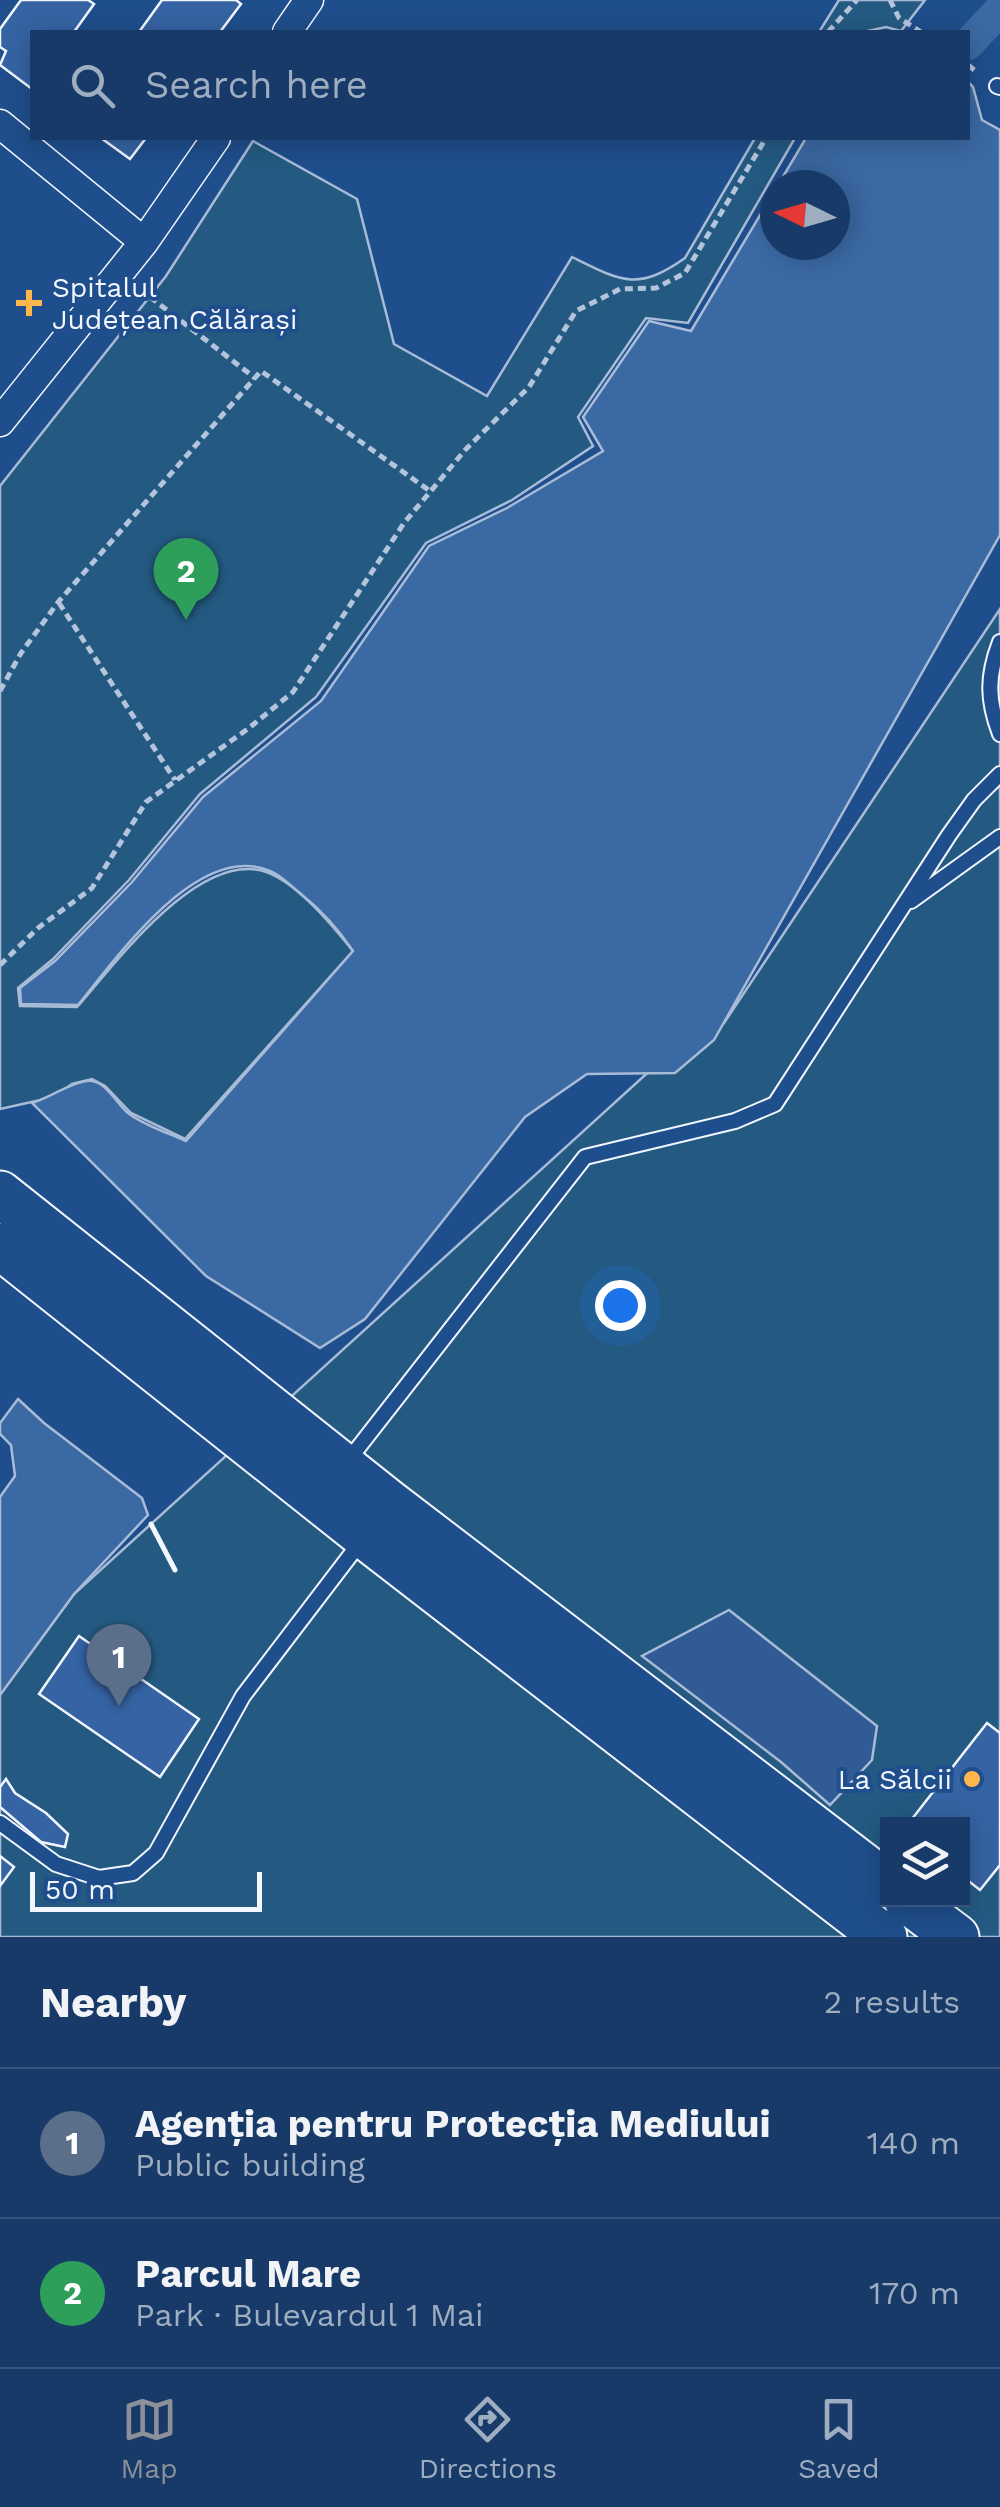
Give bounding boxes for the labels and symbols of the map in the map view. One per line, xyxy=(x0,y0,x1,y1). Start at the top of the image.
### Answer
north arrow xyxy=(760,170,850,260)
place label: Spitalul Județean Călărași xyxy=(52,271,297,336)
marker: Spitalul Județean Călărași xyxy=(16,290,42,316)
pin: 2 xyxy=(154,538,218,620)
your location xyxy=(595,1280,646,1331)
pin: 1 xyxy=(86,1624,152,1706)
place label: La Sălcii xyxy=(838,1763,952,1796)
marker: La Sălcii xyxy=(961,1768,983,1790)
scale bar xyxy=(30,1867,262,1912)

